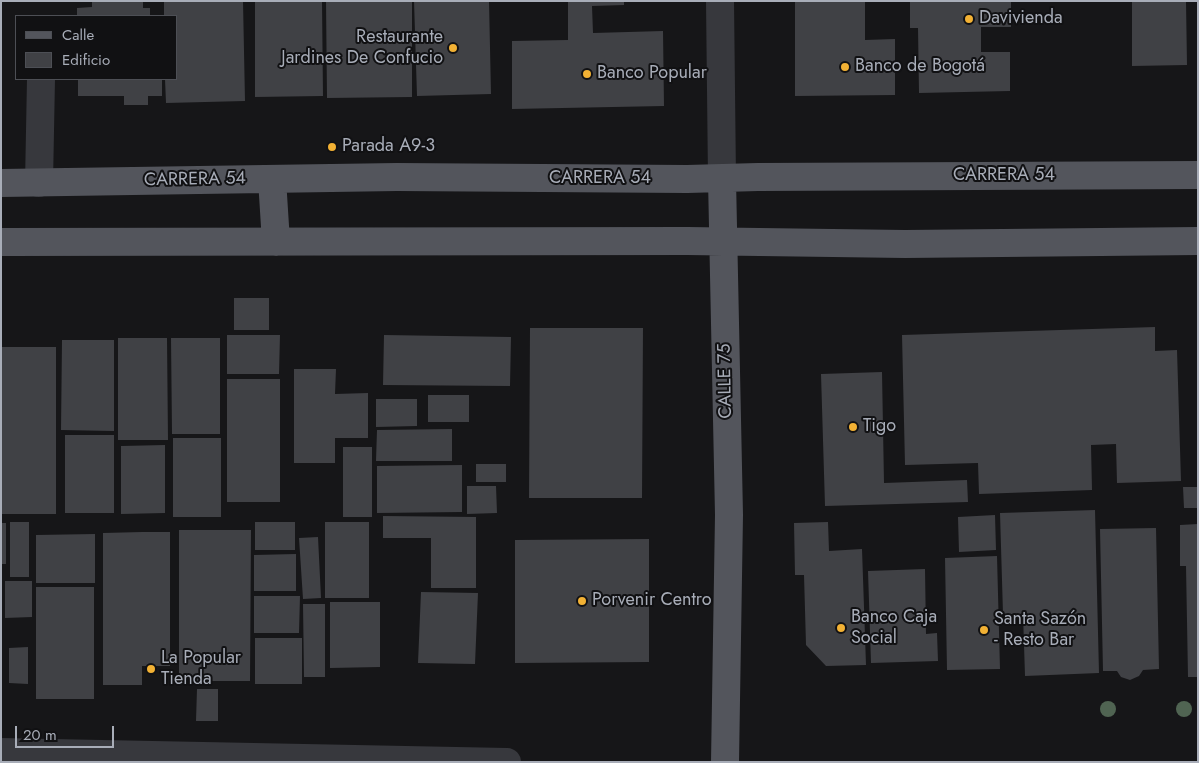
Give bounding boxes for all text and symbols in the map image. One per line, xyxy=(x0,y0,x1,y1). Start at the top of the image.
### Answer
place label: Davivienda xyxy=(979,8,1063,30)
marker: Davivienda xyxy=(963,13,975,25)
legend xyxy=(15,15,178,80)
text: Calle xyxy=(62,24,94,46)
place label: Restaurante Jardines De Confucio xyxy=(281,27,443,70)
marker: Restaurante Jardines De Confucio xyxy=(447,42,459,54)
text: Edificio xyxy=(62,49,110,71)
place label: Banco de Bogotá xyxy=(855,56,985,78)
marker: Banco de Bogotá xyxy=(839,61,851,73)
place label: Banco Popular xyxy=(597,63,707,85)
marker: Banco Popular xyxy=(581,68,593,80)
place label: Parada A9-3 xyxy=(342,136,435,158)
marker: Parada A9-3 xyxy=(326,141,338,153)
street label: CARRERA 54 xyxy=(953,165,1055,187)
street label: CARRERA 54 xyxy=(144,168,246,192)
street label: CARRERA 54 xyxy=(549,168,651,190)
street label: CALLE 75 xyxy=(715,343,737,419)
place label: Tigo xyxy=(863,416,896,438)
marker: Tigo xyxy=(847,421,859,433)
place label: Porvenir Centro xyxy=(592,590,712,612)
marker: Porvenir Centro xyxy=(576,595,588,607)
place label: Banco Caja Social xyxy=(851,607,937,650)
place label: Santa Sazón - Resto Bar xyxy=(994,609,1086,652)
marker: Banco Caja Social xyxy=(835,622,847,634)
marker: Santa Sazón - Resto Bar xyxy=(978,624,990,636)
place label: La Popular Tienda xyxy=(161,648,241,691)
marker: La Popular Tienda xyxy=(145,663,157,675)
scale bar xyxy=(18,716,116,748)
text: 20 m xyxy=(23,724,57,746)

